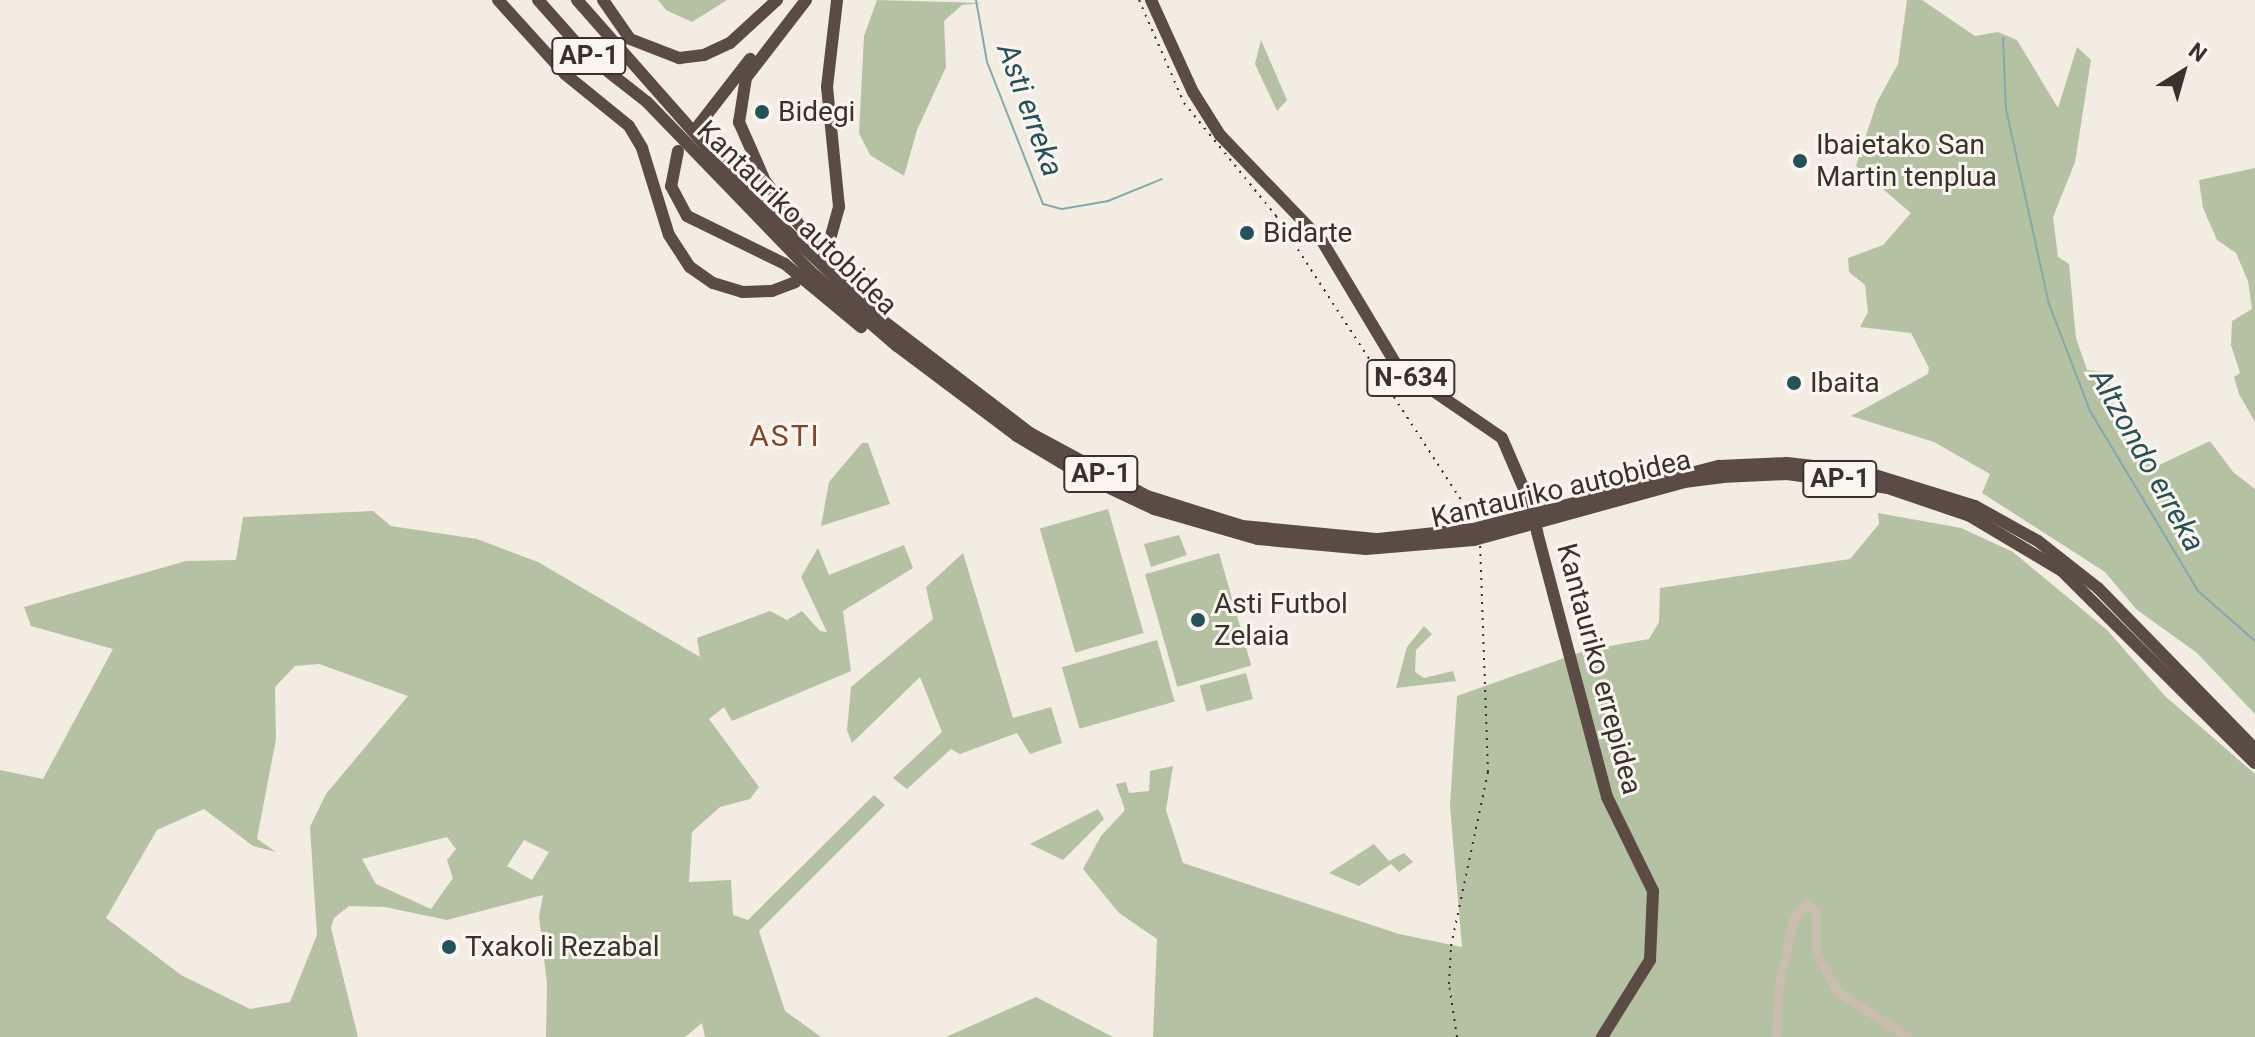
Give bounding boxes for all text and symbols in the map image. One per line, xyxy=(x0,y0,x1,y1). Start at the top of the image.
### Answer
north arrow xyxy=(2143,32,2223,112)
road number: AP-1 xyxy=(551,34,627,78)
text: N xyxy=(2184,38,2211,67)
water label: Asti erreka xyxy=(989,39,1071,181)
place label: Bidegi xyxy=(778,95,855,129)
marker: Bidegi xyxy=(753,103,771,121)
street label: Kantauriko autobidea xyxy=(690,114,904,322)
place label: Ibaietako San Martin tenplua xyxy=(1816,128,1997,194)
marker: Ibaietako San Martin tenplua xyxy=(1791,152,1809,170)
place label: Bidarte xyxy=(1263,216,1352,250)
marker: Bidarte xyxy=(1238,224,1256,242)
road number: N-634 xyxy=(1365,356,1457,400)
water label: Altzondo erreka xyxy=(2082,362,2212,558)
place label: Ibaita xyxy=(1810,366,1880,400)
marker: Ibaita xyxy=(1785,374,1803,392)
district label: ASTI xyxy=(749,418,821,454)
street label: Kantauriko autobidea xyxy=(1428,443,1694,535)
road number: AP-1 xyxy=(1063,452,1139,496)
road number: AP-1 xyxy=(1802,457,1878,501)
street label: Kantauriko errepidea xyxy=(1549,540,1649,798)
place label: Asti Futbol Zelaia xyxy=(1214,587,1348,653)
marker: Asti Futbol Zelaia xyxy=(1189,611,1207,629)
place label: Txakoli Rezabal xyxy=(465,930,659,964)
marker: Txakoli Rezabal xyxy=(440,938,458,956)

